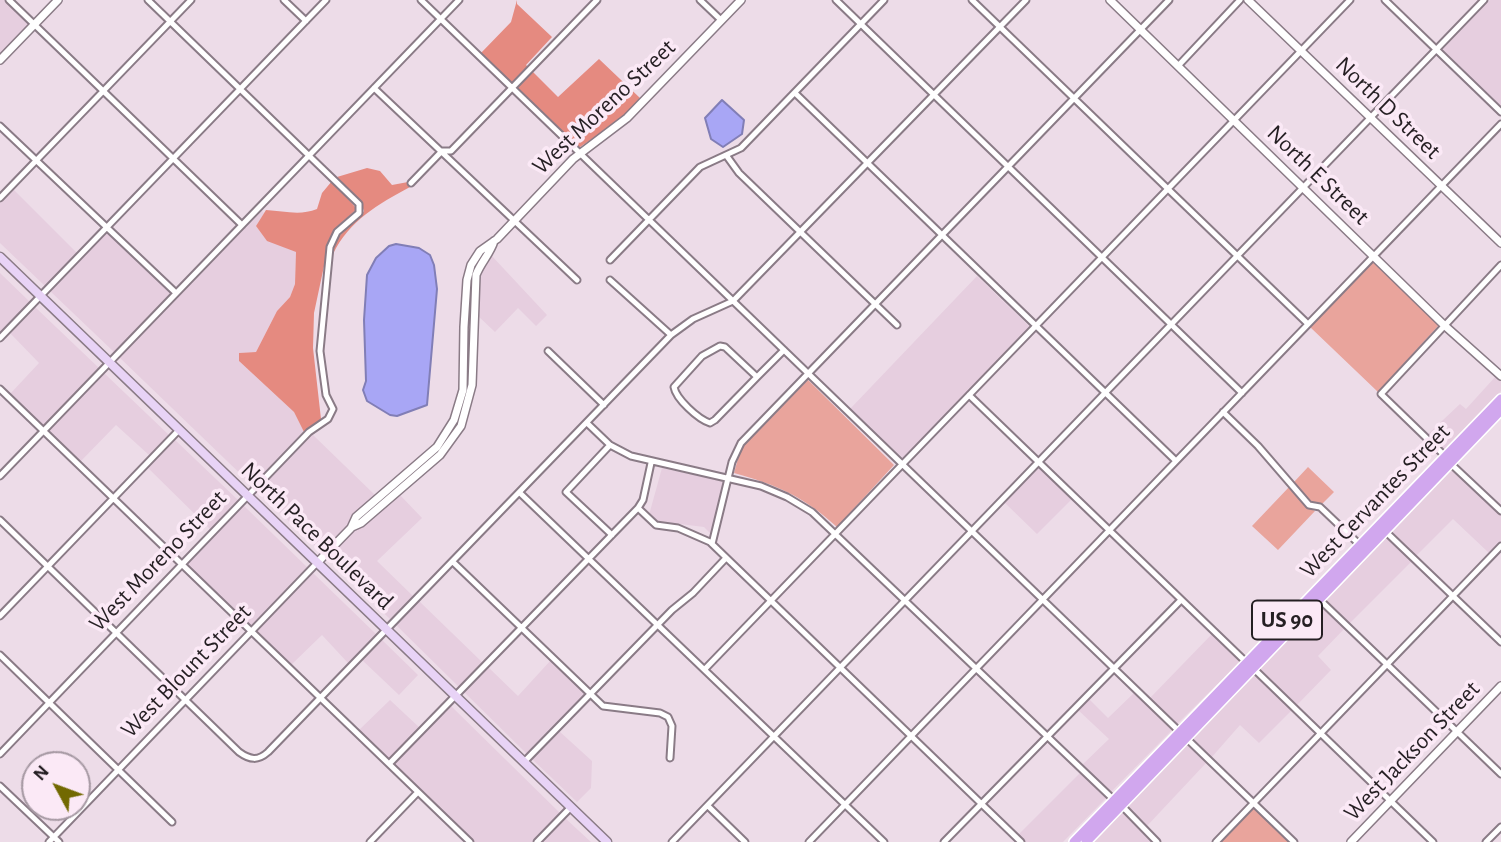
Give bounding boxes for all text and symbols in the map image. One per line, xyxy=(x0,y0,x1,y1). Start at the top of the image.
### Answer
street label: West Moreno Street xyxy=(526,33,682,181)
street label: North D Street xyxy=(1329,51,1447,165)
street label: North E Street xyxy=(1261,119,1375,231)
street label: West Cervantes Street xyxy=(1294,418,1456,584)
street label: North Pace Boulevard xyxy=(235,456,399,616)
street label: West Moreno Street xyxy=(83,484,233,638)
street label: West Blount Street xyxy=(115,598,257,744)
road number: US 90 xyxy=(1252,600,1322,640)
street label: West Jackson Street xyxy=(1338,675,1486,827)
north arrow xyxy=(21,751,91,821)
text: N xyxy=(30,762,53,784)

